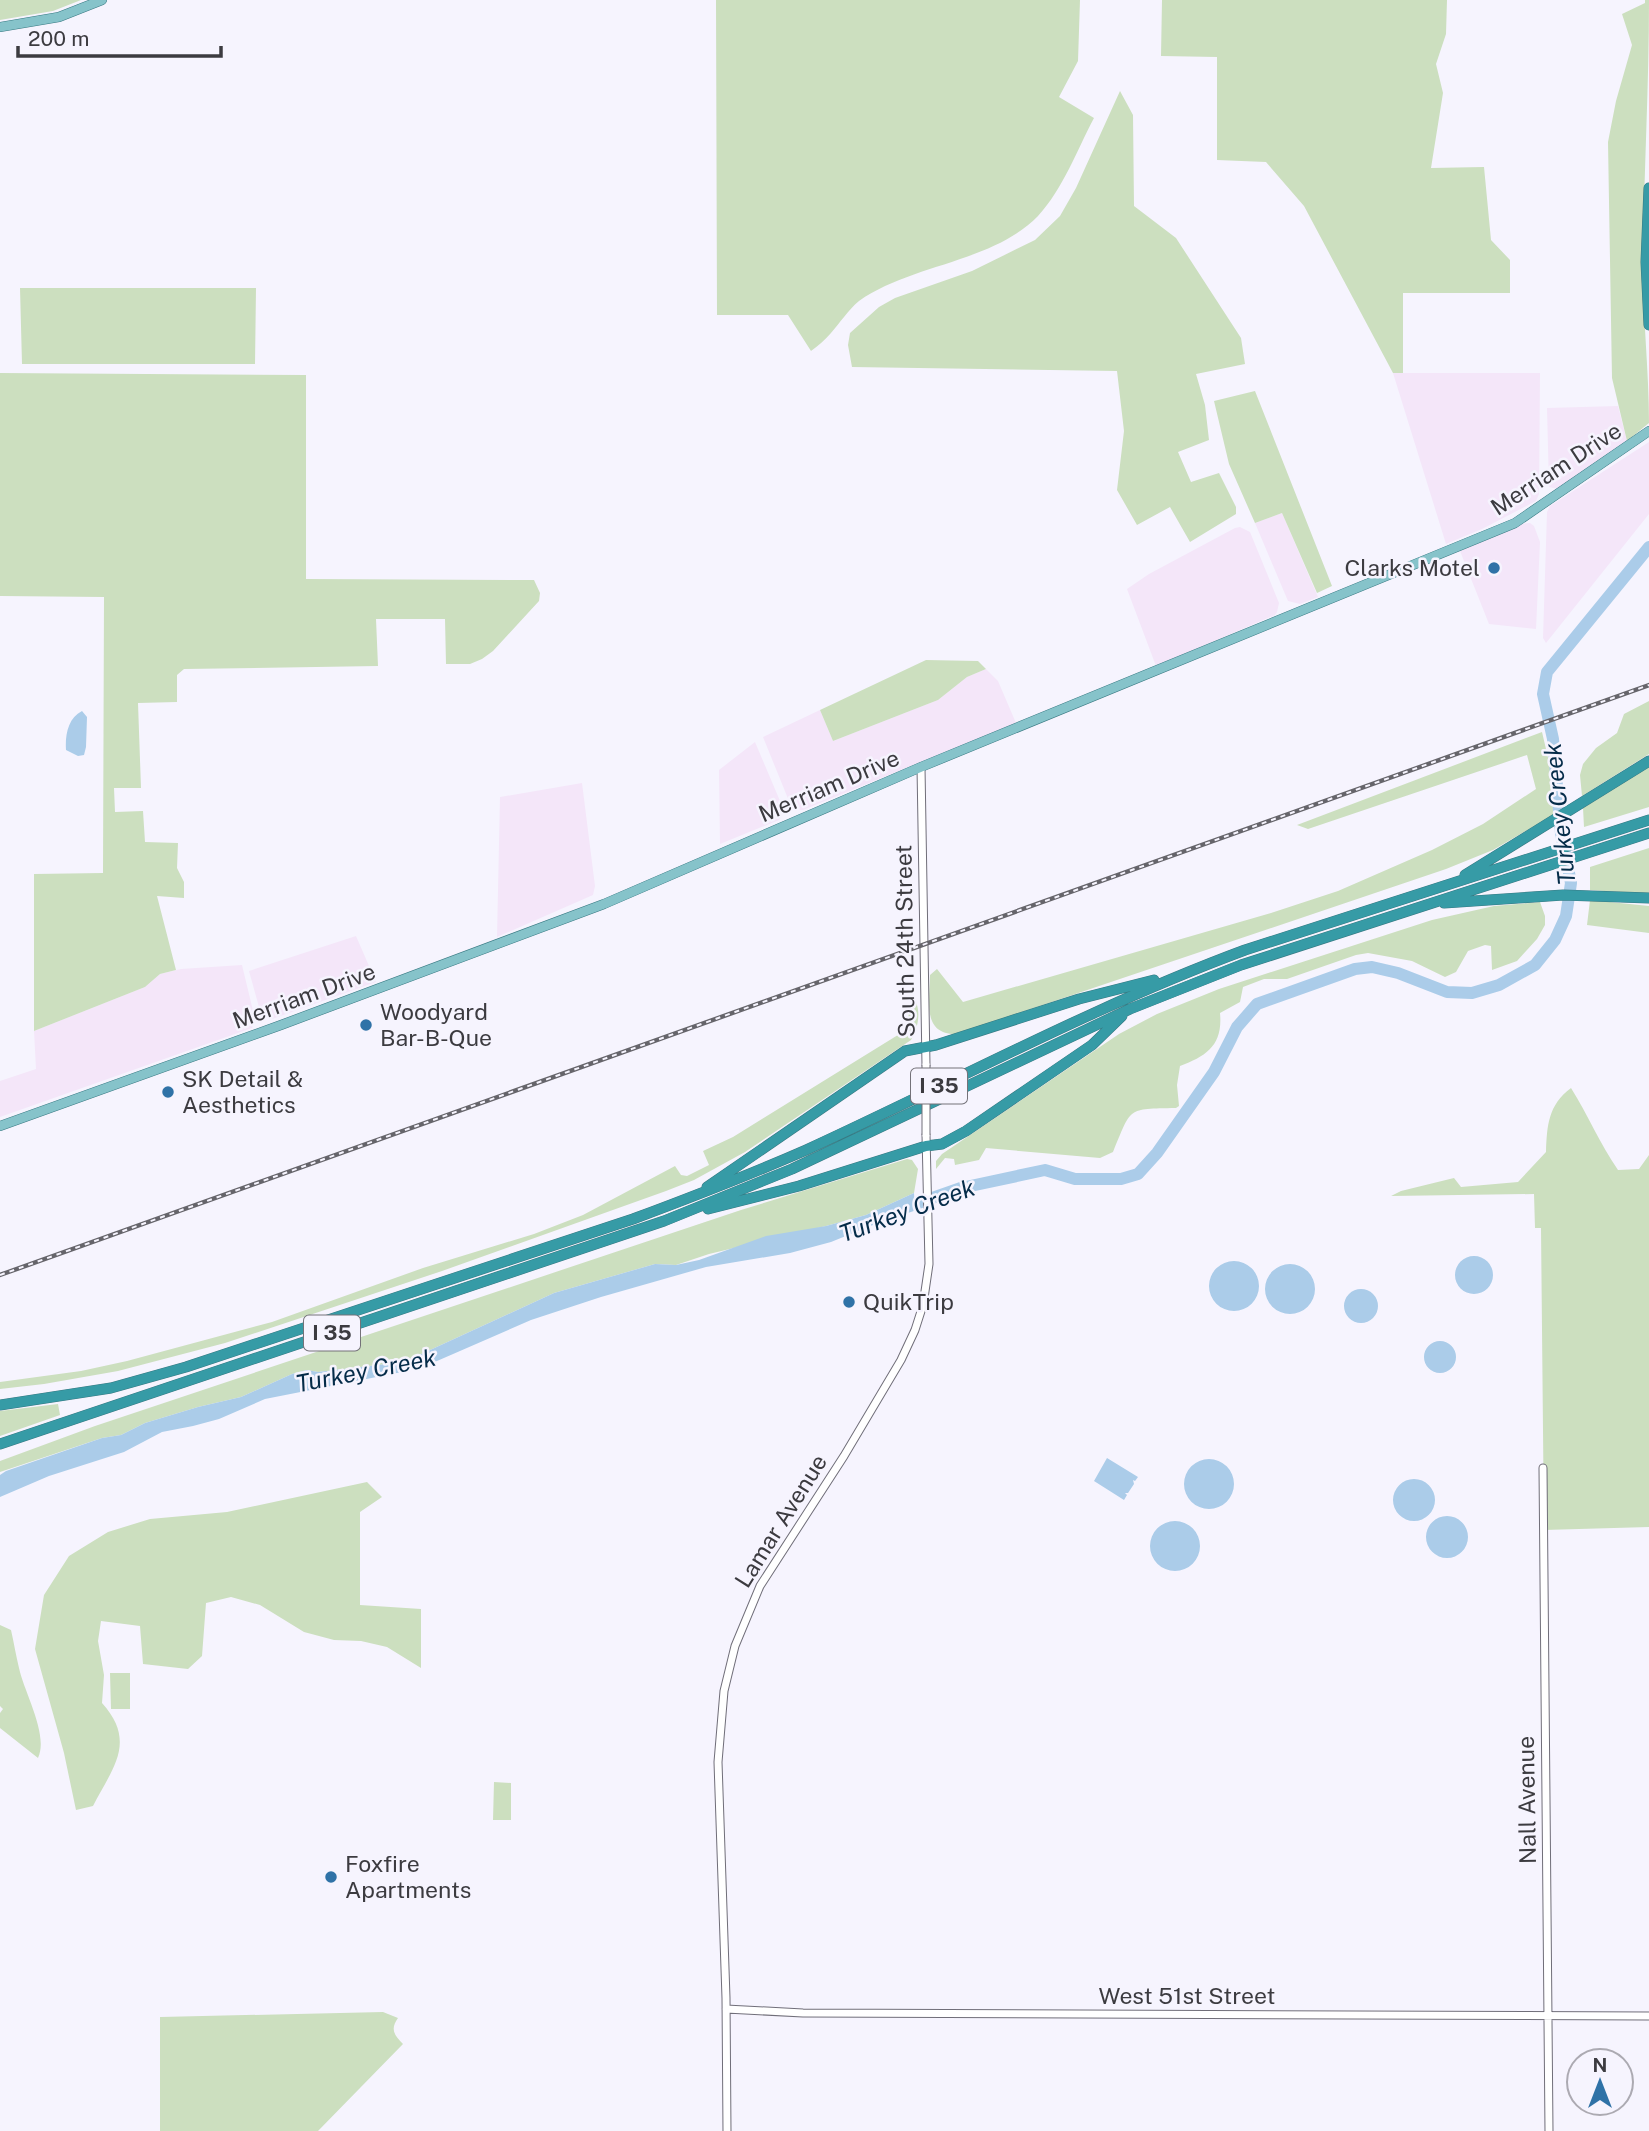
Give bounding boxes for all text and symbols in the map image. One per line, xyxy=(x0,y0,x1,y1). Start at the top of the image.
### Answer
scale bar xyxy=(18,14,220,58)
text: 200 m xyxy=(28,26,89,51)
street label: Merriam Drive xyxy=(1485,416,1626,521)
place label: Clarks Motel xyxy=(1344,554,1480,581)
marker: Clarks Motel xyxy=(1486,560,1502,576)
water label: Turkey Creek xyxy=(1538,742,1580,886)
street label: Merriam Drive xyxy=(754,744,903,827)
street label: South 24th Street xyxy=(889,844,920,1038)
street label: Merriam Drive xyxy=(229,957,379,1034)
place label: Woodyard Bar-B-Que xyxy=(380,998,492,1051)
marker: Woodyard Bar-B-Que xyxy=(358,1017,374,1033)
place label: SK Detail & Aesthetics xyxy=(182,1065,303,1118)
road number: I 35 xyxy=(911,1068,967,1104)
marker: SK Detail & Aesthetics xyxy=(160,1084,176,1100)
water label: Turkey Creek xyxy=(835,1173,978,1248)
place label: QuikTrip xyxy=(863,1288,954,1315)
marker: QuikTrip xyxy=(841,1294,857,1310)
road number: I 35 xyxy=(304,1316,360,1350)
water label: Turkey Creek xyxy=(293,1343,438,1397)
street label: Lamar Avenue xyxy=(729,1449,832,1592)
street label: Nall Avenue xyxy=(1512,1736,1541,1864)
place label: Foxfire Apartments xyxy=(345,1850,471,1903)
marker: Foxfire Apartments xyxy=(323,1869,339,1885)
street label: West 51st Street xyxy=(1099,1982,1275,2009)
north arrow xyxy=(1565,2047,1635,2117)
text: N xyxy=(1593,2054,1607,2076)

